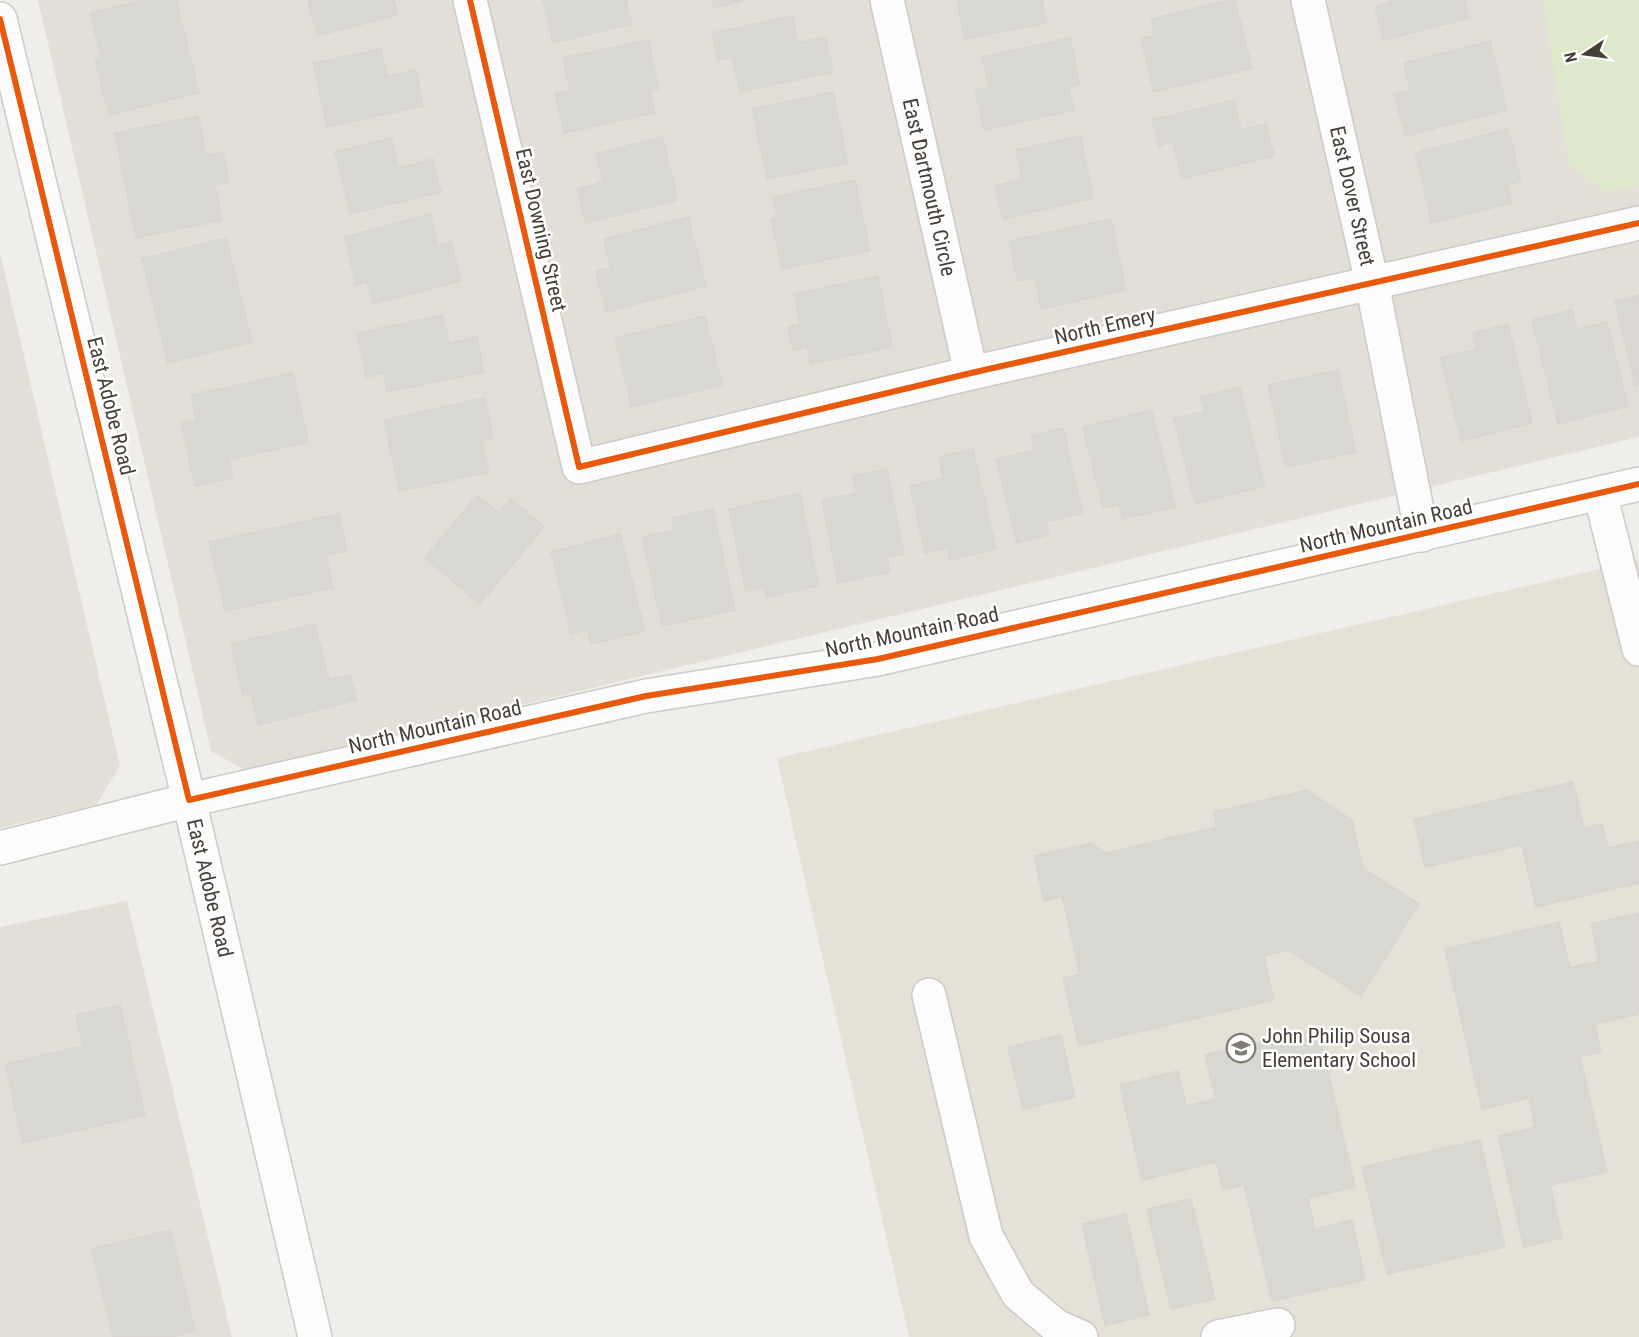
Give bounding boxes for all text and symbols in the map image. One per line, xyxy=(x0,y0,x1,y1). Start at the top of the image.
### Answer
north arrow xyxy=(1555,24,1615,84)
text: N xyxy=(1561,50,1581,64)
street label: East Dartmouth Circle xyxy=(898,96,961,279)
street label: East Dover Street xyxy=(1325,124,1380,268)
street label: East Downing Street xyxy=(511,146,571,314)
street label: North Emery xyxy=(1052,303,1158,349)
street label: East Adobe Road xyxy=(82,335,140,477)
street label: North Mountain Road xyxy=(1297,494,1475,558)
street label: North Mountain Road xyxy=(823,602,1001,662)
street label: North Mountain Road xyxy=(346,695,524,759)
street label: East Adobe Road xyxy=(182,816,238,960)
place label: John Philip Sousa Elementary School xyxy=(1262,1024,1416,1072)
school or university icon: John Philip Sousa Elementary School xyxy=(1225,1032,1257,1064)

